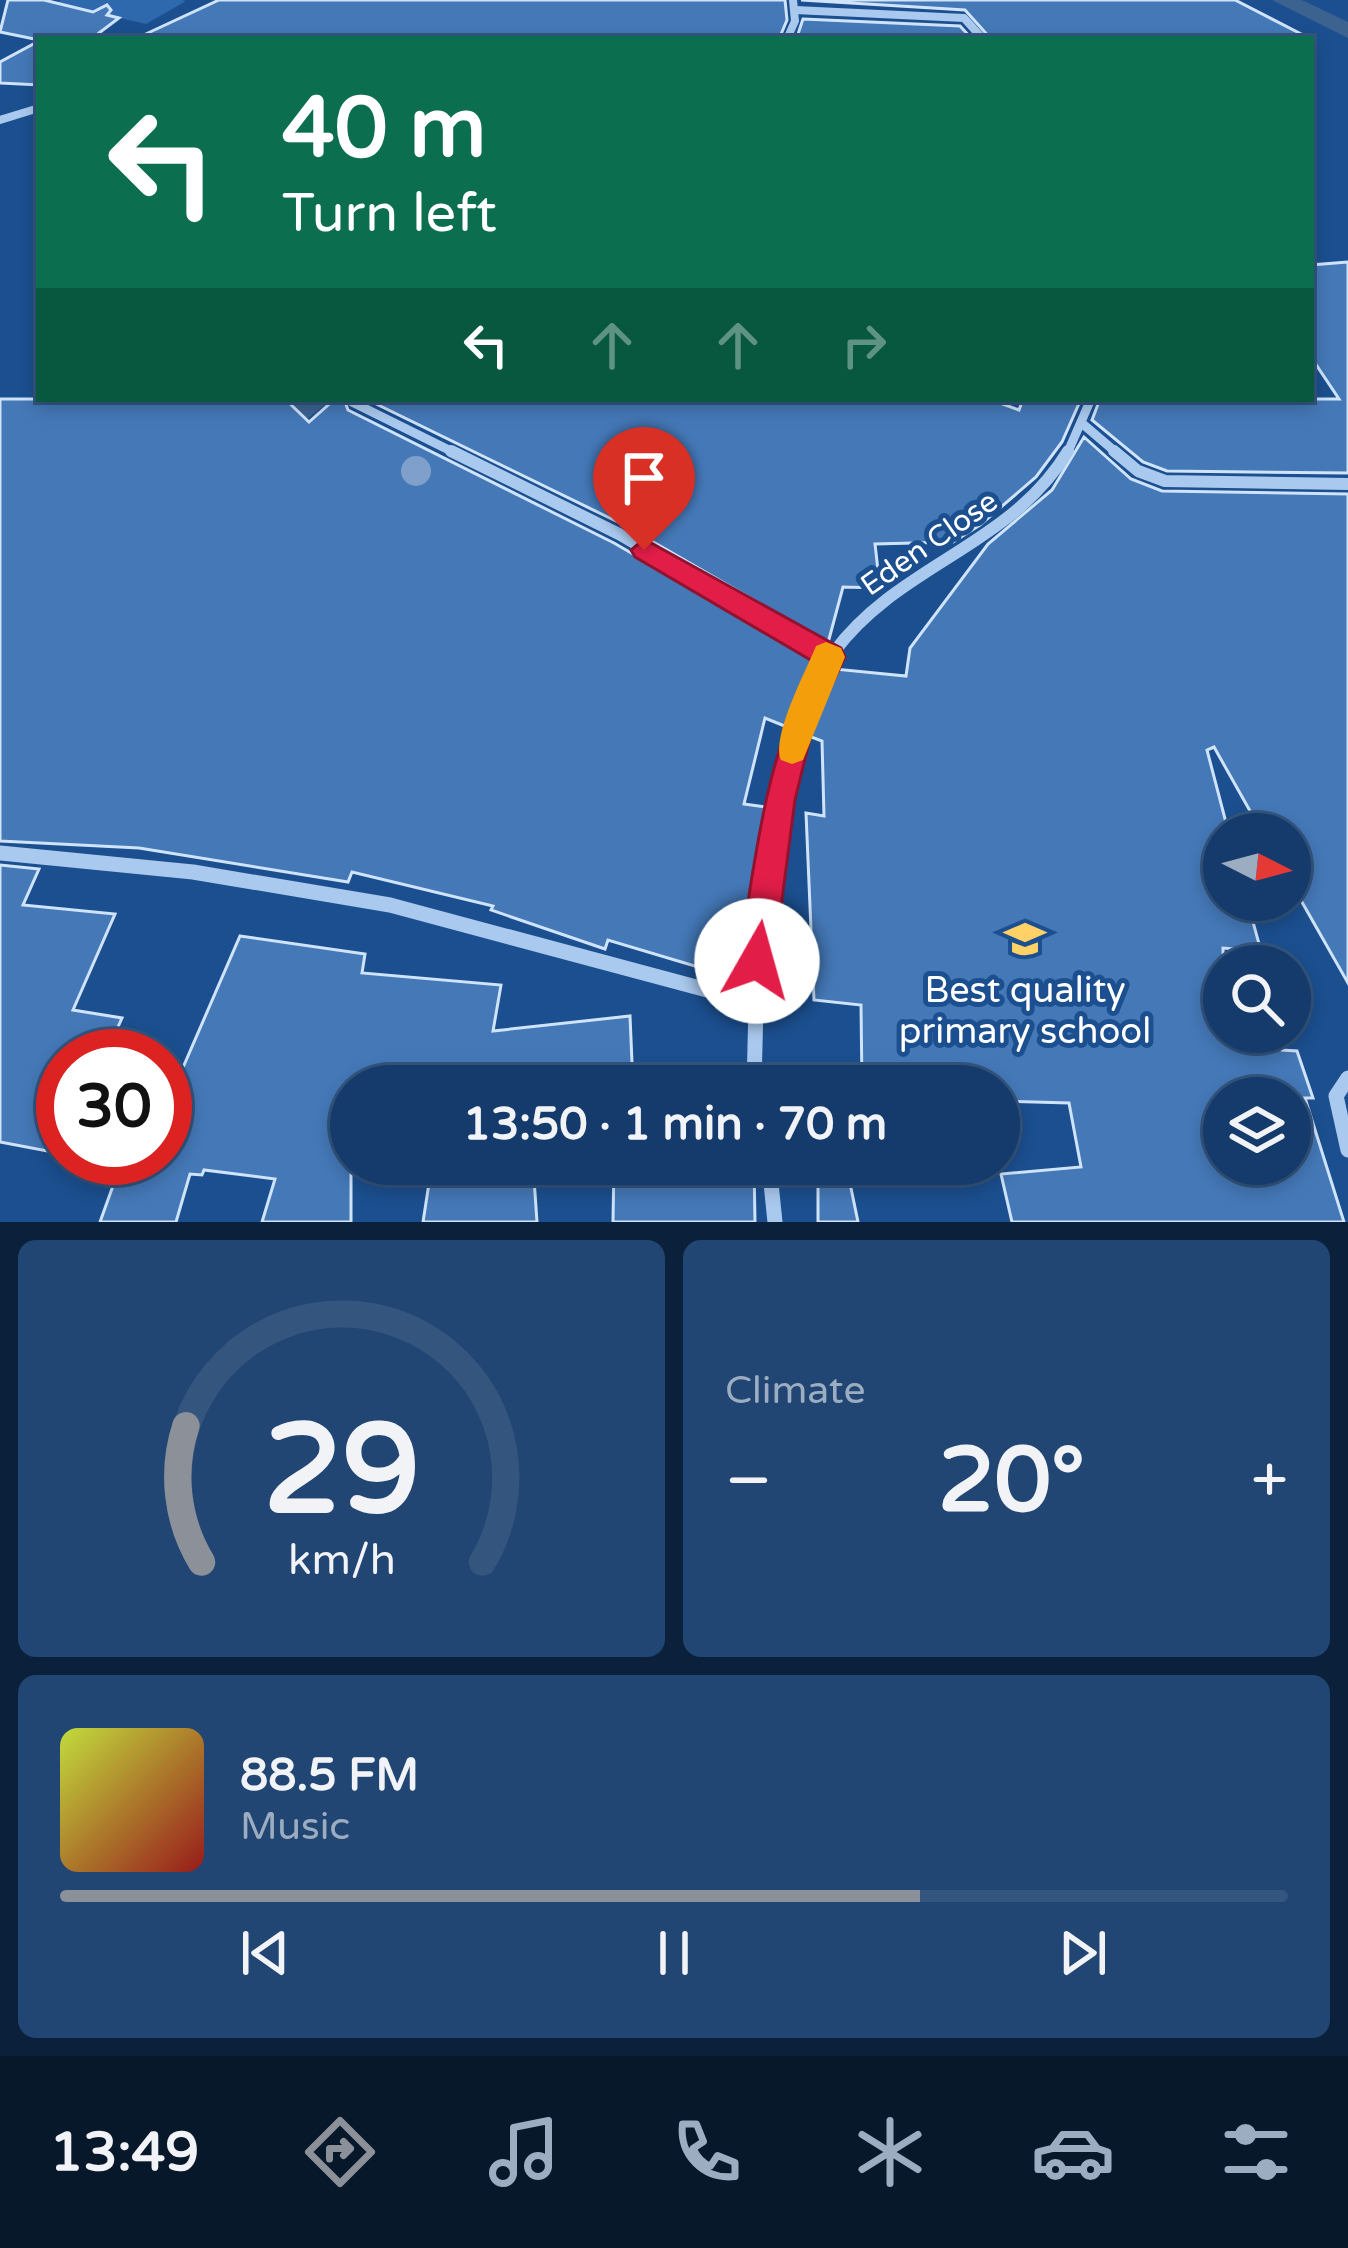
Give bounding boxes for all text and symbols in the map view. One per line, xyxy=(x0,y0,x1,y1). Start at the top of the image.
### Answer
text: 40 m xyxy=(282,79,486,180)
icon: left xyxy=(84,84,240,240)
text: Turn left xyxy=(282,181,497,246)
icon: left xyxy=(453,312,519,378)
icon: ahead xyxy=(579,312,645,378)
icon: ahead xyxy=(705,312,771,378)
icon: right xyxy=(831,312,897,378)
pin xyxy=(593,427,695,550)
icon: arrive xyxy=(611,445,677,511)
street label: Eden Close xyxy=(854,483,1005,604)
north arrow xyxy=(1203,813,1311,921)
map controls xyxy=(1203,813,1311,1185)
position arrow xyxy=(694,898,820,1024)
school or university icon: Best quality primary school xyxy=(1002,916,1048,962)
button: search xyxy=(1203,945,1311,1053)
place label: Best quality primary school xyxy=(899,969,1151,1053)
speed limit sign: 30 xyxy=(36,1029,192,1185)
button: layers xyxy=(1203,1077,1311,1185)
text: 13:50 · 1 min · 70 m xyxy=(463,1098,887,1152)
text: Climate xyxy=(725,1367,865,1414)
text: 29 xyxy=(263,1396,420,1547)
text: 20° xyxy=(938,1427,1085,1536)
text: − xyxy=(725,1441,772,1521)
text: + xyxy=(1251,1441,1288,1521)
text: km/h xyxy=(288,1534,395,1585)
text: 88.5 FM xyxy=(240,1749,419,1803)
text: Music xyxy=(240,1803,350,1850)
icon: previous xyxy=(232,1920,298,1986)
icon: pause xyxy=(641,1920,707,1986)
icon: next xyxy=(1050,1920,1116,1986)
icon: directions xyxy=(298,2110,382,2194)
icon: music xyxy=(482,2110,566,2194)
icon: phone xyxy=(665,2110,749,2194)
icon: climate xyxy=(848,2110,932,2194)
icon: car xyxy=(1031,2110,1115,2194)
icon: filters xyxy=(1214,2110,1298,2194)
text: 13:49 xyxy=(50,2120,199,2185)

